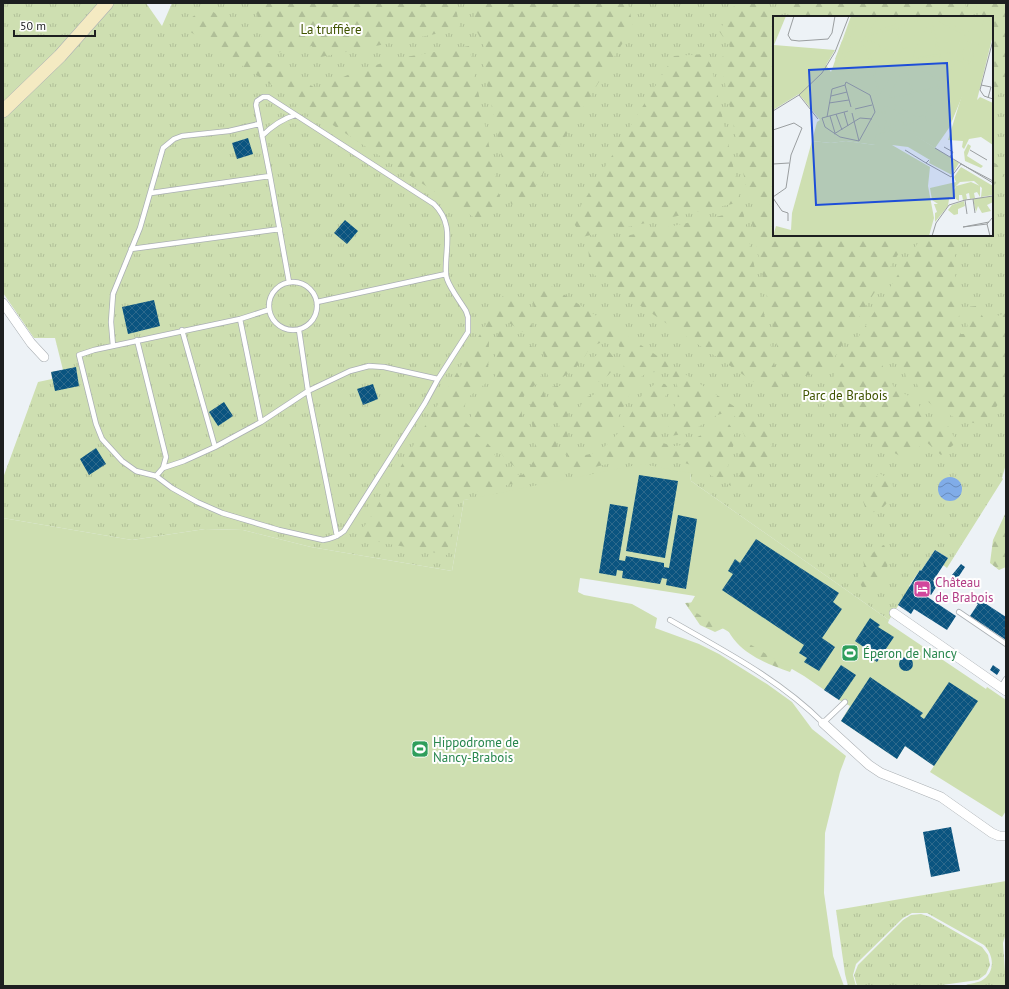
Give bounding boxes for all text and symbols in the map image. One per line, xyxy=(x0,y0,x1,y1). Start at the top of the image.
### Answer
scale bar xyxy=(14,12,95,38)
inset map xyxy=(773,16,993,236)
text: 50 m xyxy=(20,18,46,33)
park label: La truffière xyxy=(300,21,362,38)
park label: Parc de Brabois xyxy=(802,387,888,404)
place label: Château de Brabois xyxy=(935,574,993,606)
hotel icon: Château de Brabois xyxy=(912,579,932,599)
sports icon: Éperon de Nancy xyxy=(840,643,860,663)
place label: Éperon de Nancy xyxy=(863,645,957,662)
place label: Hippodrome de Nancy-Brabois xyxy=(433,734,519,766)
sports icon: Hippodrome de Nancy-Brabois xyxy=(410,739,430,759)

